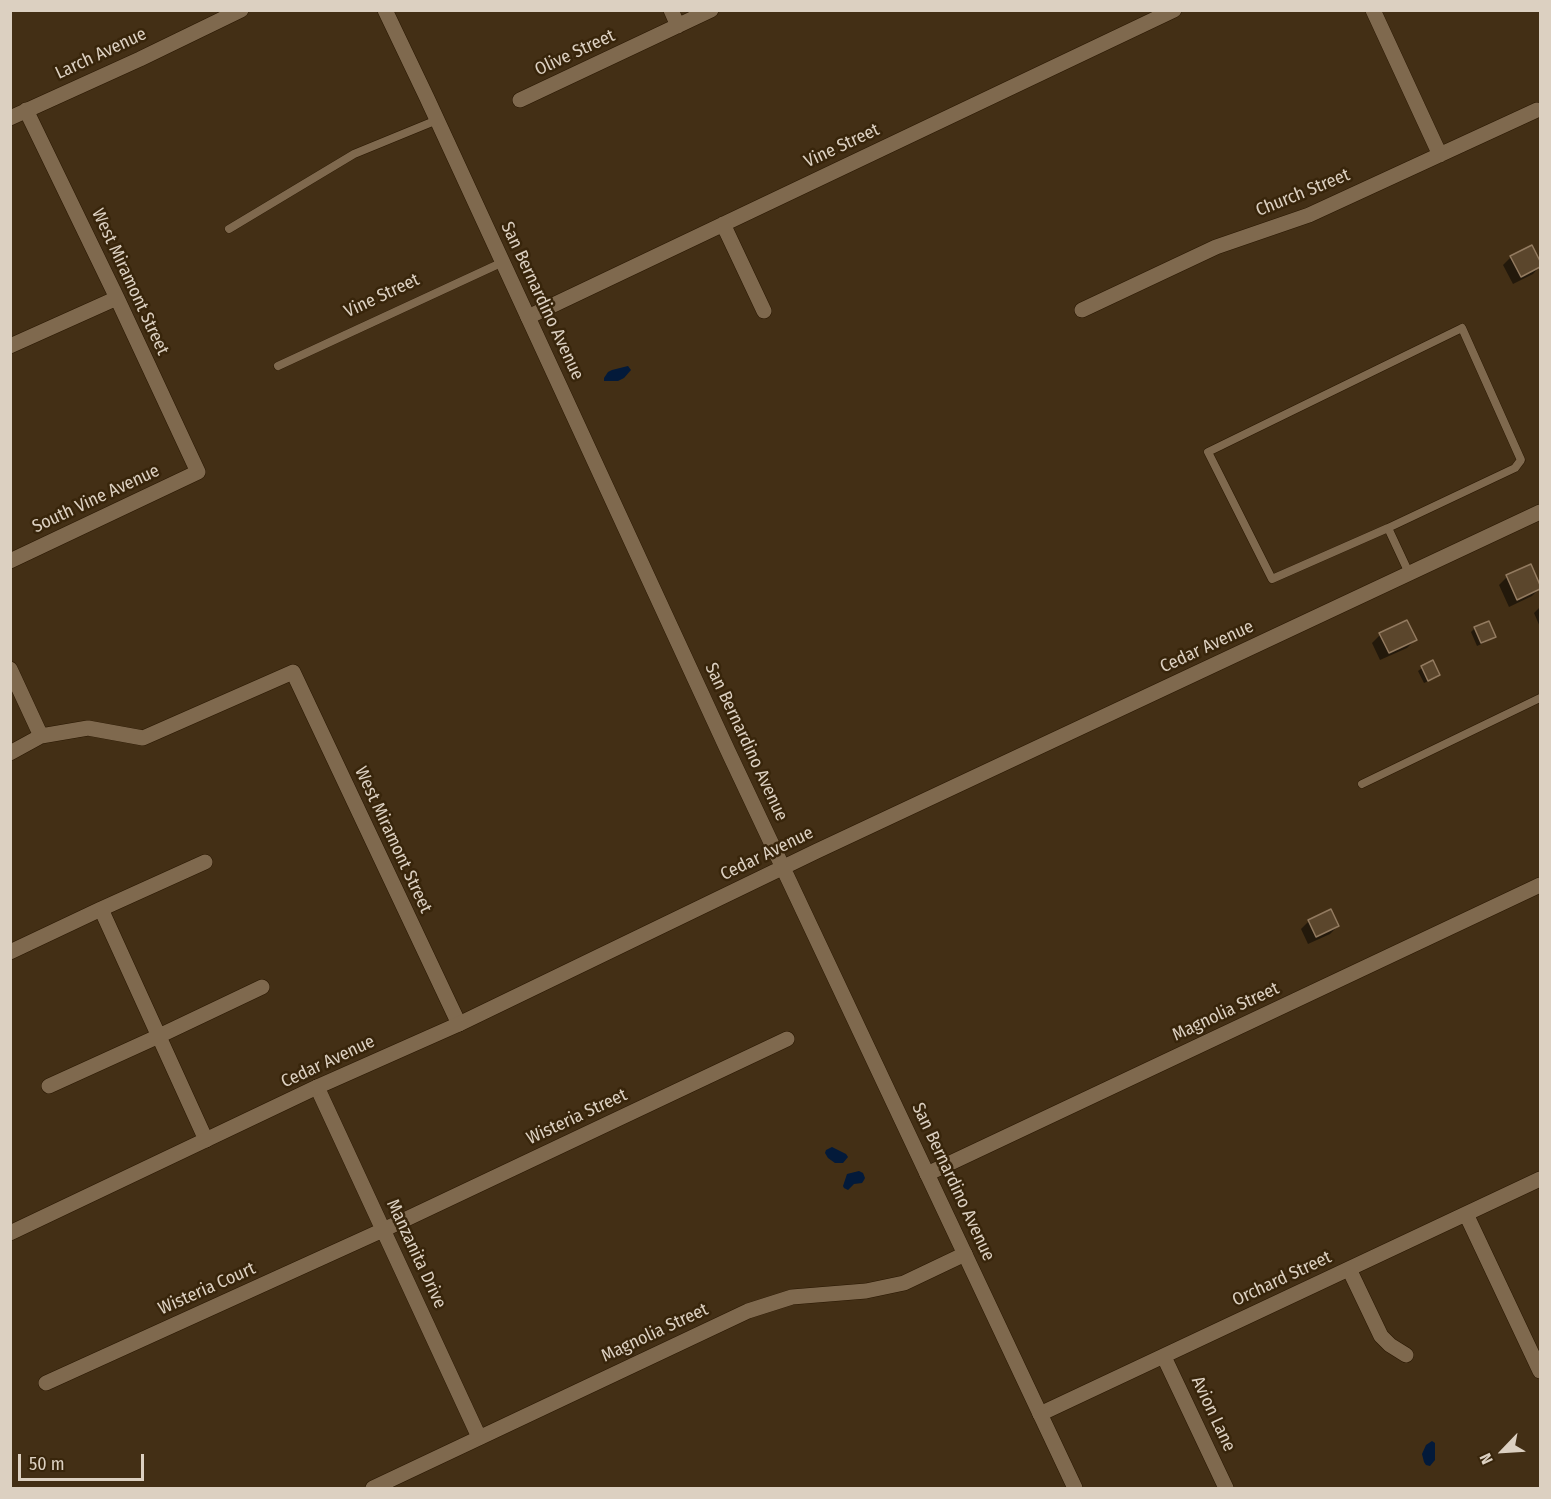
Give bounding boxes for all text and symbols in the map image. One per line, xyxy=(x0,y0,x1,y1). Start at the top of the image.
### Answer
street label: Larch Avenue xyxy=(52,24,150,84)
street label: Olive Street xyxy=(532,25,618,81)
street label: Vine Street xyxy=(801,119,883,173)
street label: Church Street xyxy=(1253,164,1353,222)
street label: West Miramont Street xyxy=(87,205,173,359)
street label: San Bernardino Avenue xyxy=(496,218,588,384)
street label: Vine Street xyxy=(341,269,423,323)
street label: South Vine Avenue xyxy=(29,460,163,538)
street label: Cedar Avenue xyxy=(1157,616,1257,678)
street label: San Bernardino Avenue xyxy=(700,659,792,825)
street label: West Miramont Street xyxy=(350,763,436,917)
street label: Cedar Avenue xyxy=(717,822,817,886)
street label: Magnolia Street xyxy=(1169,978,1283,1046)
street label: Cedar Avenue xyxy=(278,1031,378,1093)
street label: Wisteria Street xyxy=(523,1084,631,1150)
street label: San Bernardino Avenue xyxy=(907,1099,999,1265)
street label: Manzanita Drive xyxy=(381,1196,451,1312)
street label: Orchard Street xyxy=(1229,1247,1335,1311)
street label: Wisteria Court xyxy=(155,1258,259,1320)
street label: Magnolia Street xyxy=(598,1299,712,1367)
street label: Avion Lane xyxy=(1186,1373,1240,1455)
north arrow xyxy=(1473,1421,1533,1481)
scale bar xyxy=(21,1442,147,1480)
text: N xyxy=(1476,1450,1497,1467)
text: 50 m xyxy=(29,1453,65,1475)

